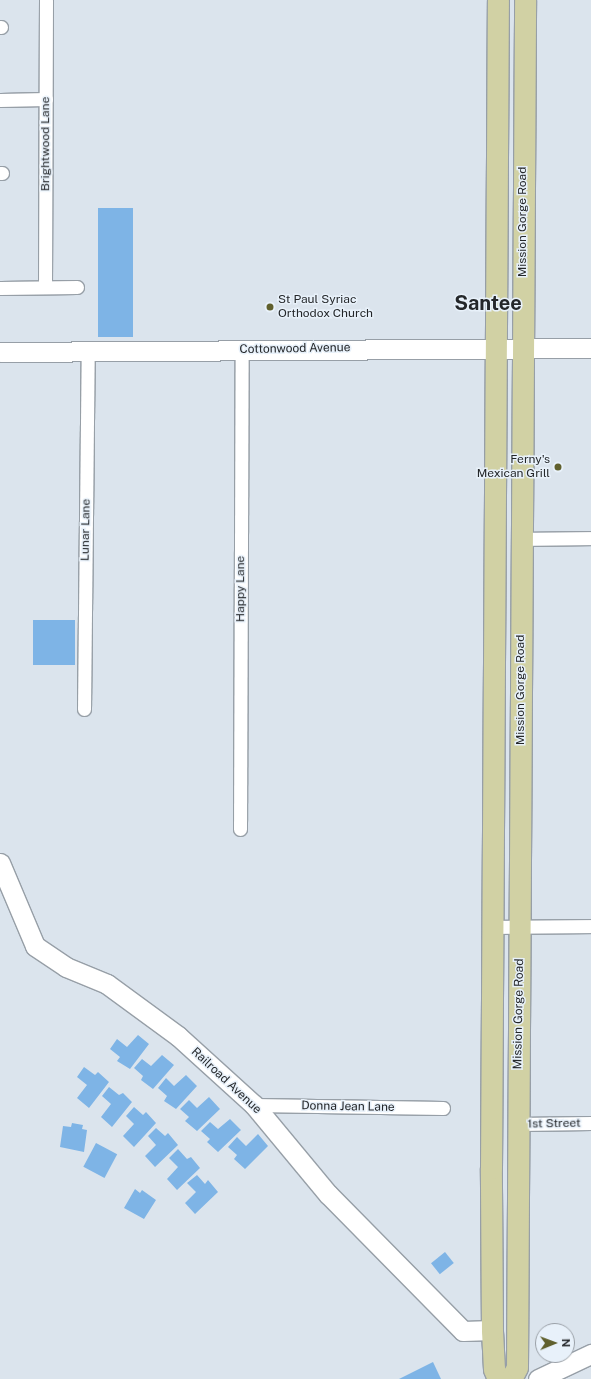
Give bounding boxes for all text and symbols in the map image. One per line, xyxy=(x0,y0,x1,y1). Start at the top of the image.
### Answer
street label: Brightwood Lane xyxy=(39,97,53,191)
street label: Mission Gorge Road xyxy=(516,167,530,277)
district label: Santee xyxy=(454,291,522,315)
place label: St Paul Syriac Orthodox Church xyxy=(278,293,373,321)
marker: St Paul Syriac Orthodox Church xyxy=(265,302,275,312)
street label: Cottonwood Avenue xyxy=(239,341,351,357)
place label: Ferny's Mexican Grill xyxy=(477,453,550,481)
marker: Ferny's Mexican Grill xyxy=(553,462,563,472)
street label: Lunar Lane xyxy=(78,499,94,561)
street label: Happy Lane xyxy=(234,556,248,622)
street label: Mission Gorge Road xyxy=(514,635,528,745)
street label: Mission Gorge Road xyxy=(511,958,527,1070)
street label: Railroad Avenue xyxy=(188,1045,264,1117)
street label: Donna Jean Lane xyxy=(301,1099,395,1115)
street label: 1st Street xyxy=(527,1116,581,1132)
north arrow xyxy=(535,1323,575,1363)
text: N xyxy=(560,1338,572,1347)

